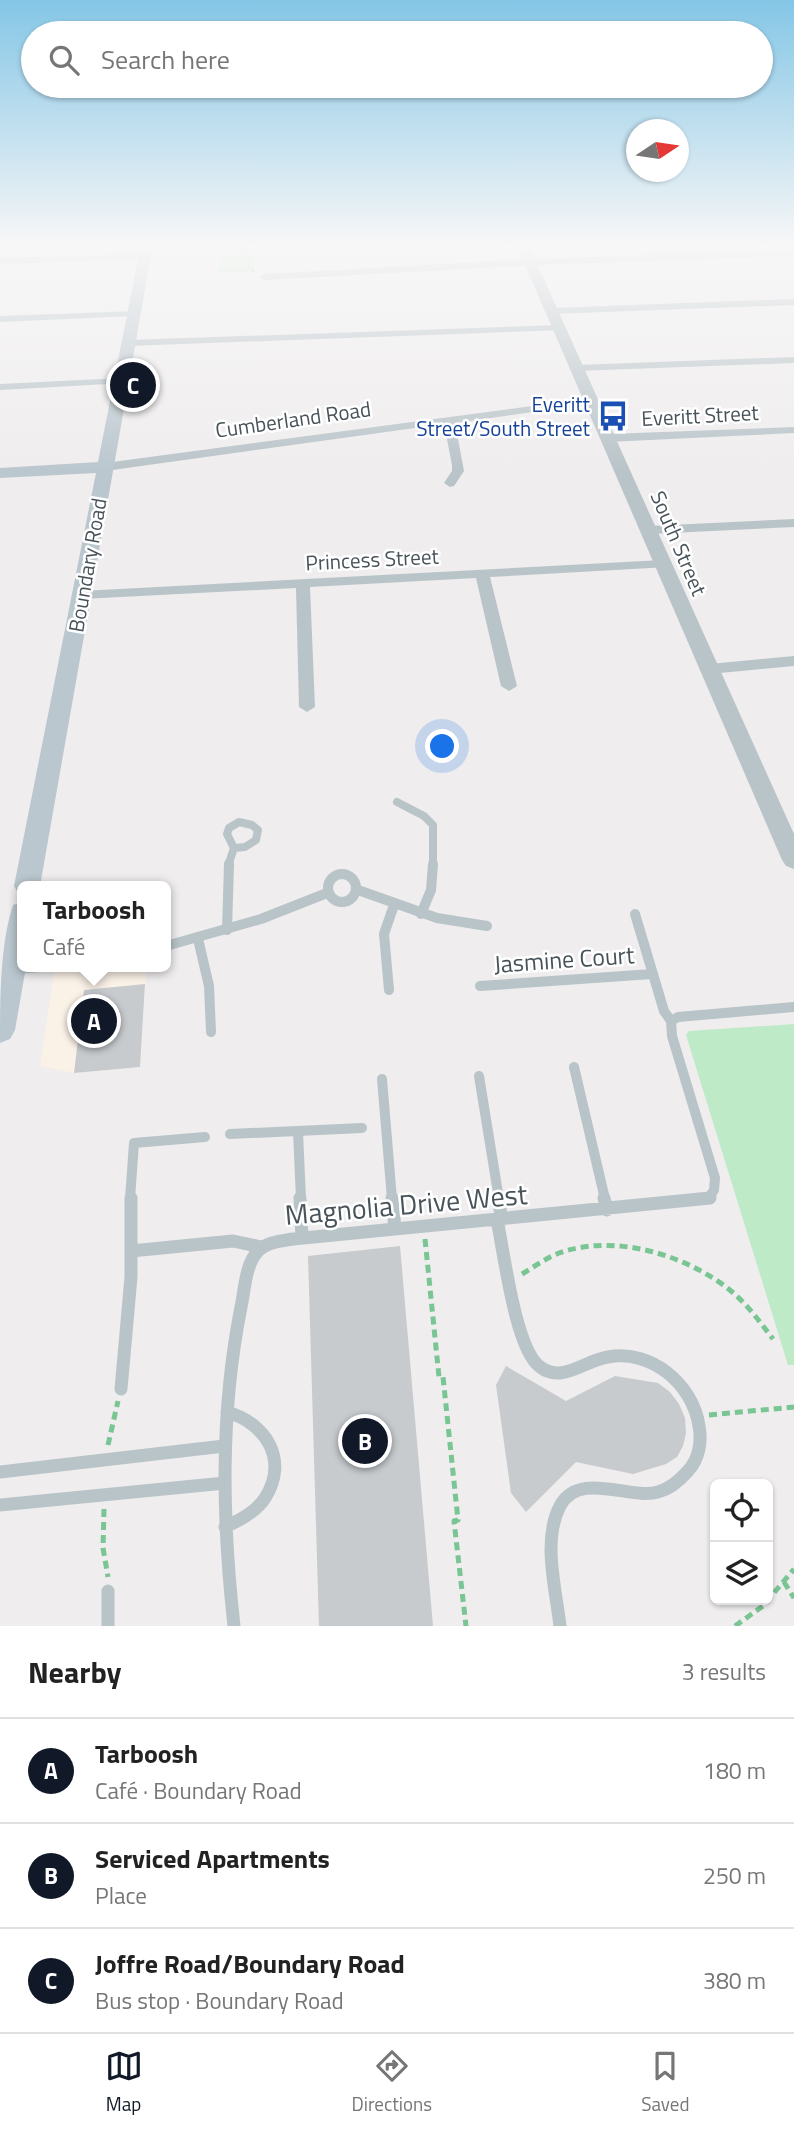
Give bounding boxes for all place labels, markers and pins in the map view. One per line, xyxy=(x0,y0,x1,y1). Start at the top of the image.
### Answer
pin: C xyxy=(110,359,156,411)
place label: Everitt Street/South Street xyxy=(416,388,591,444)
bus stop icon: Everitt Street/South Street xyxy=(596,399,630,433)
pin: A xyxy=(71,995,117,1047)
pin: B xyxy=(342,1415,388,1467)

